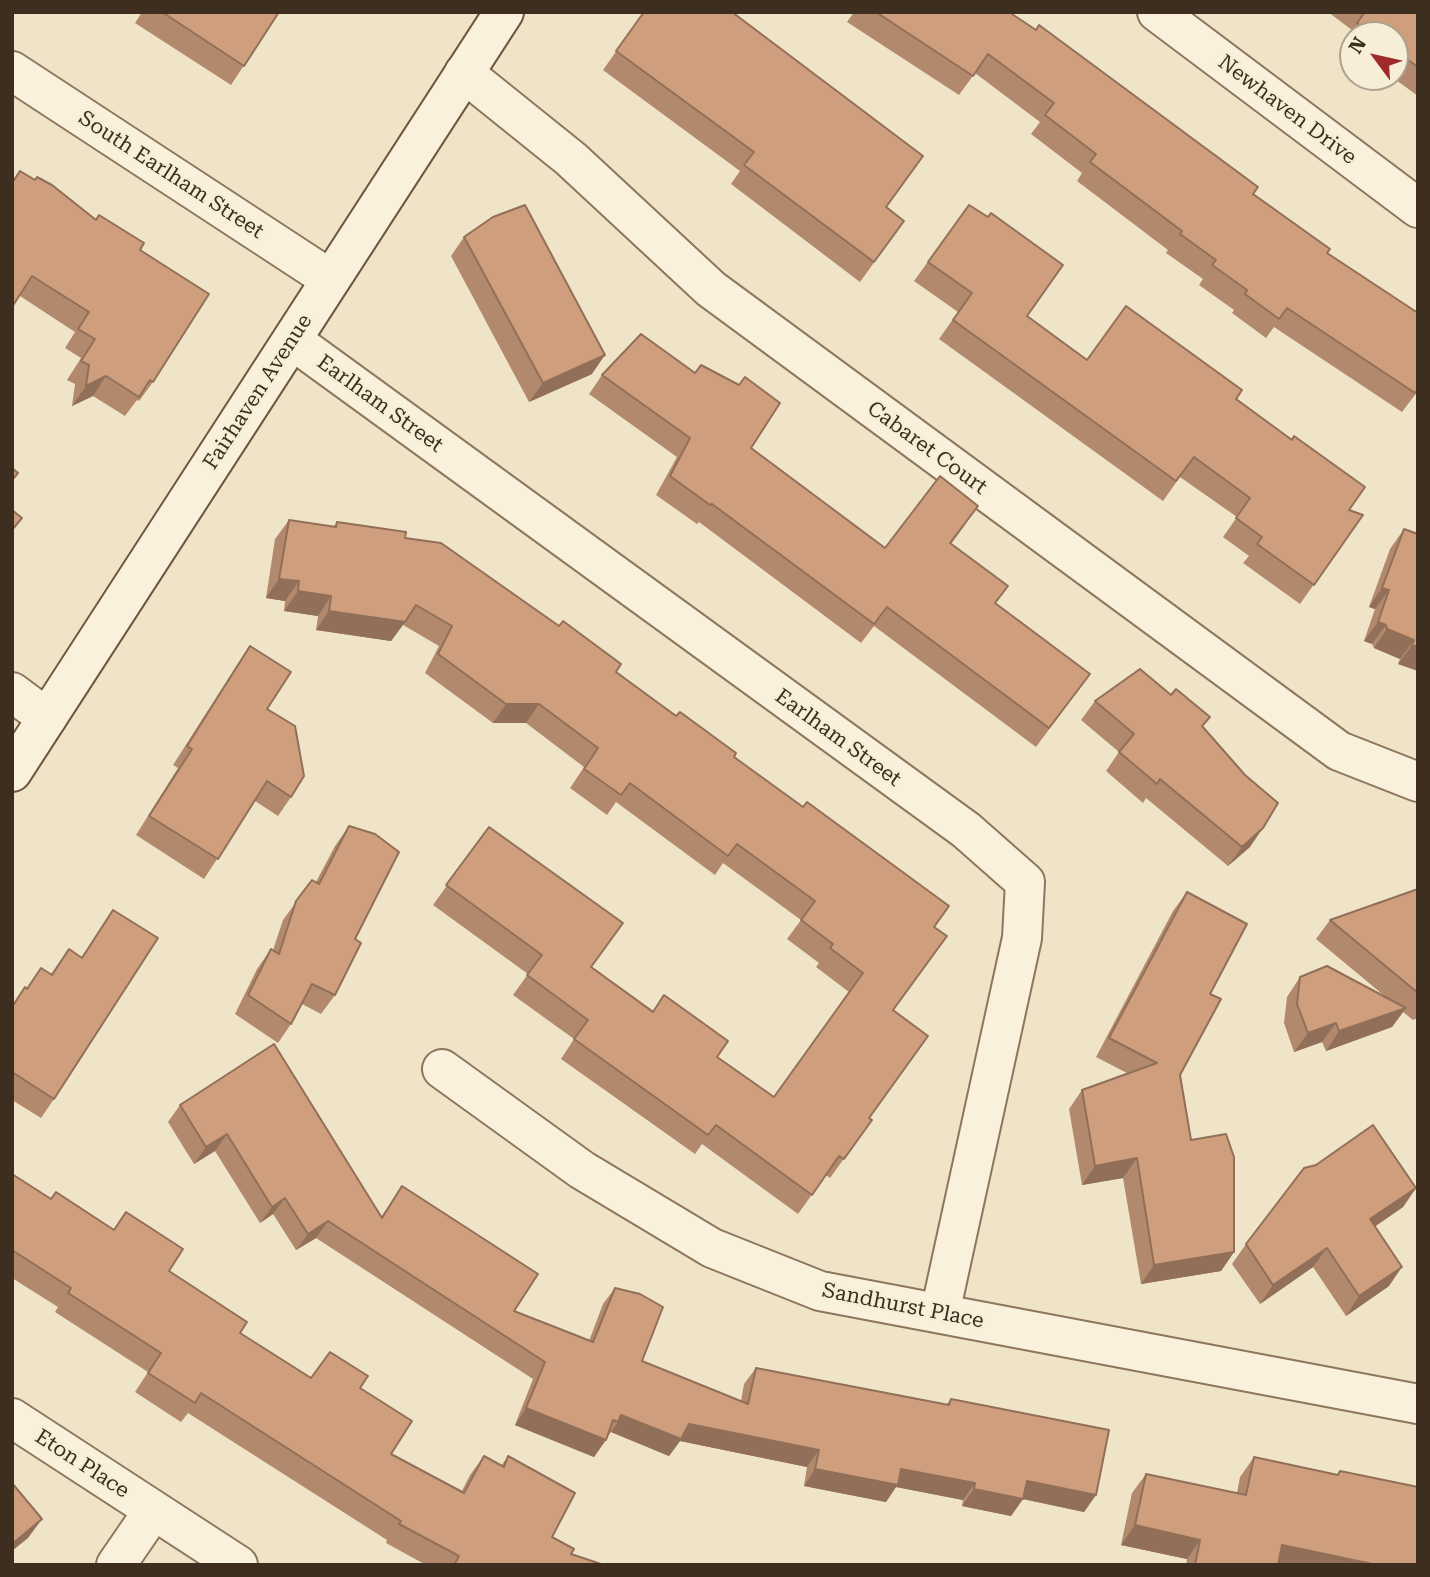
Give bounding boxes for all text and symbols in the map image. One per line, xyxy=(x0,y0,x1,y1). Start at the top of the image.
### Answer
north arrow xyxy=(1339,21,1409,91)
text: N xyxy=(1344,33,1371,58)
street label: Newhaven Drive xyxy=(1213,50,1361,170)
street label: South Earlham Street xyxy=(74,106,268,244)
street label: Fairhaven Avenue xyxy=(198,310,318,474)
street label: Earlham Street xyxy=(312,350,448,458)
street label: Cabaret Court xyxy=(862,396,992,500)
street label: Earlham Street xyxy=(770,684,906,792)
street label: Sandhurst Place xyxy=(820,1278,986,1334)
street label: Eton Place xyxy=(30,1424,134,1504)

